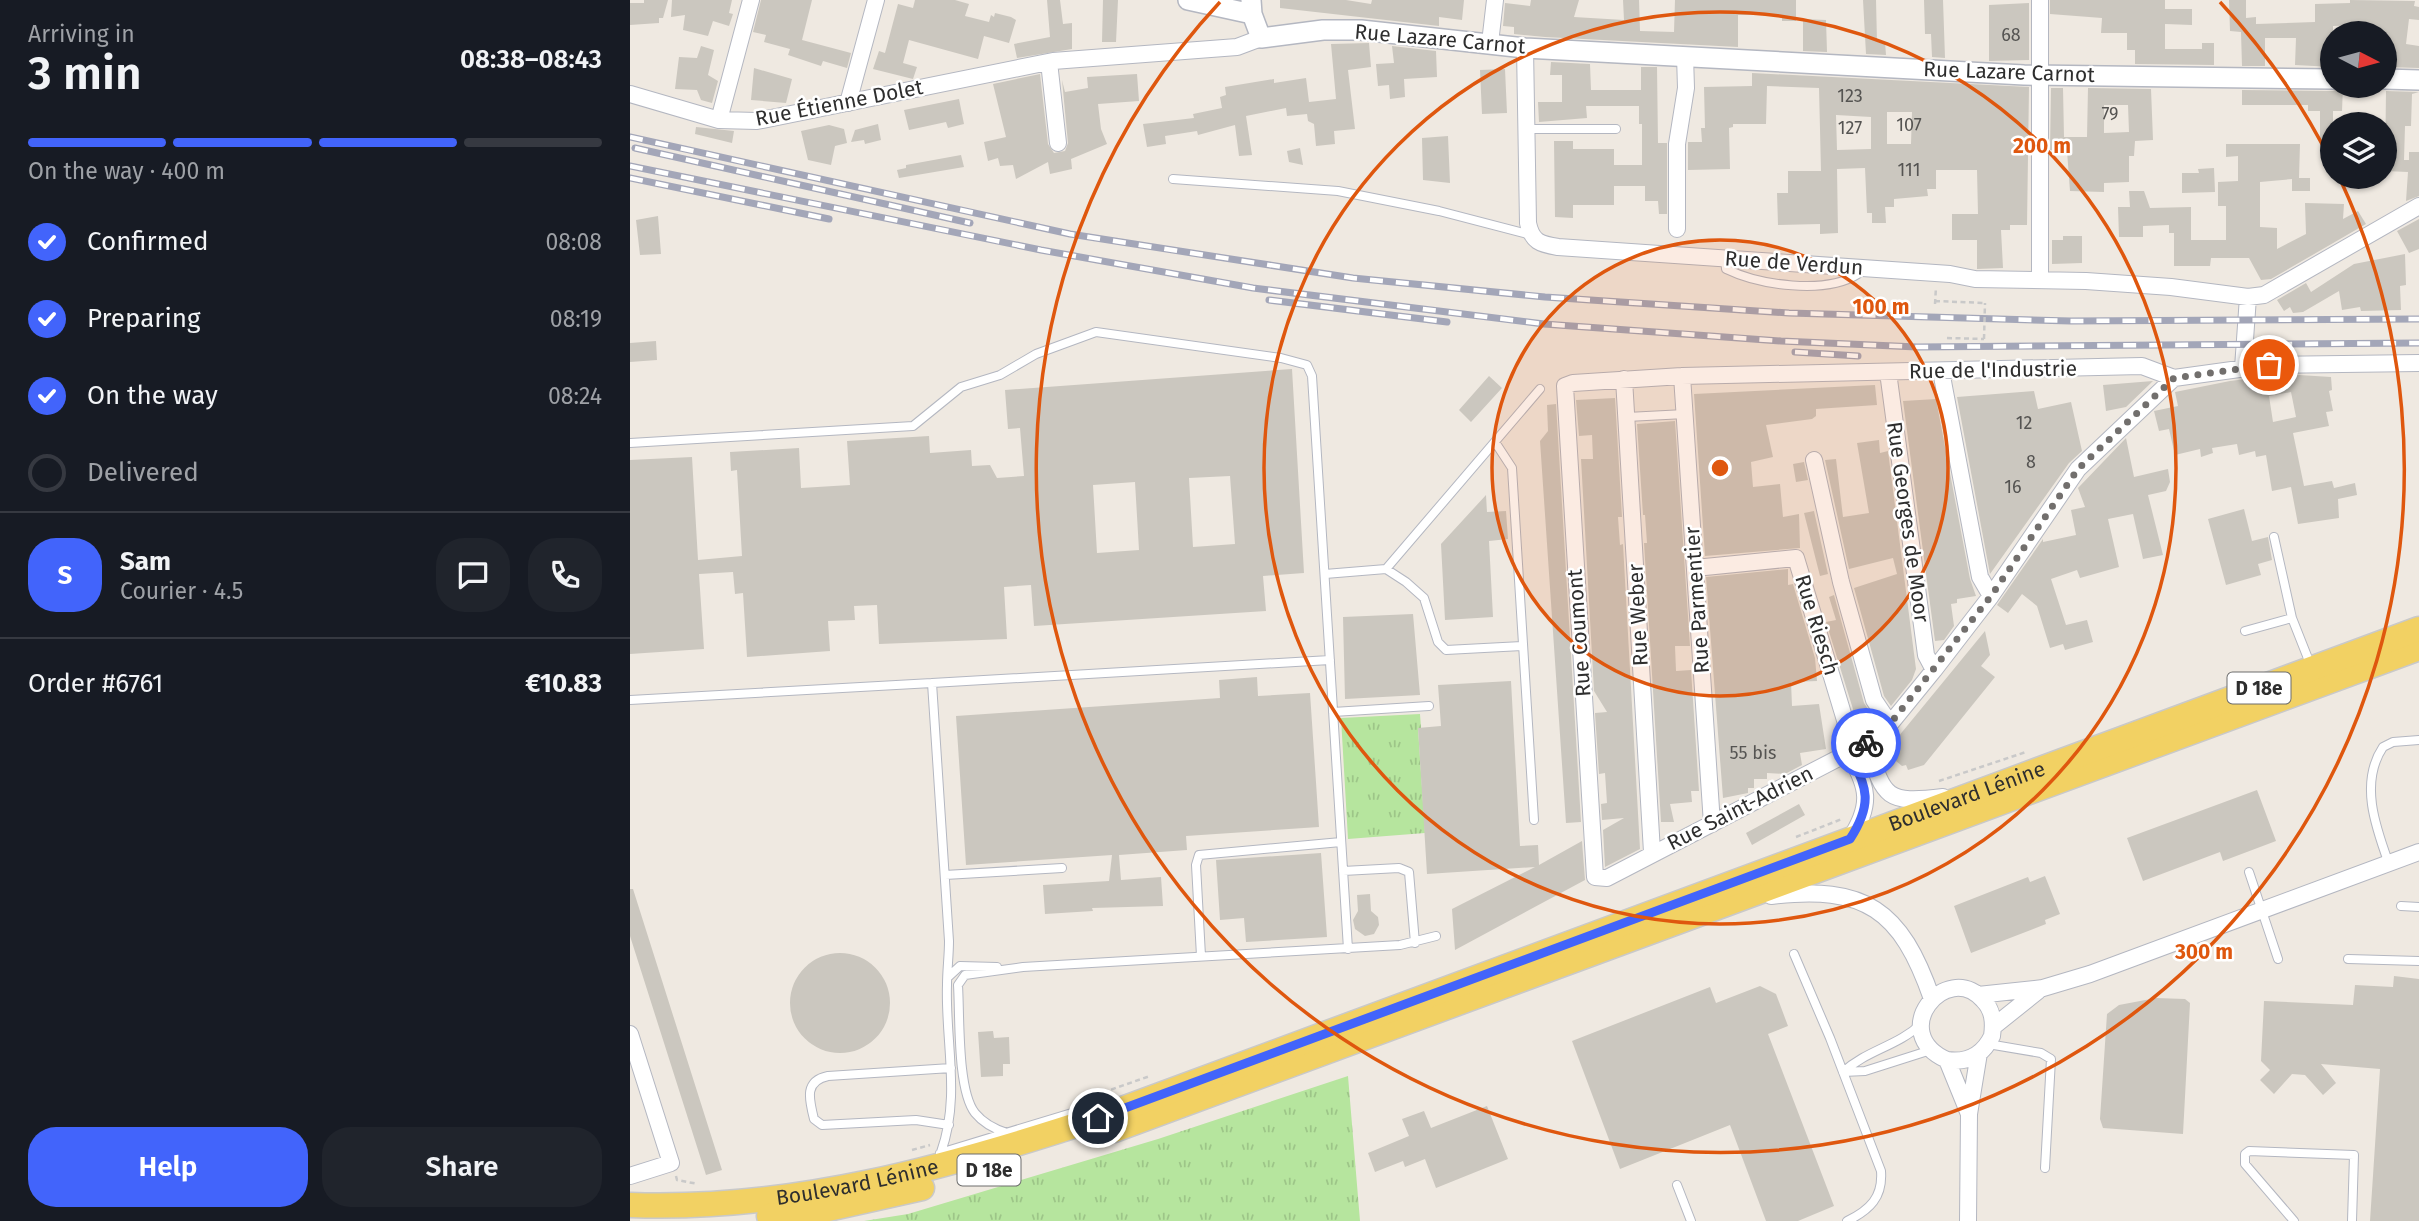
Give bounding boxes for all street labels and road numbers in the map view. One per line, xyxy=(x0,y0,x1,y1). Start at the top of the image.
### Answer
street label: Rue Lazare Carnot xyxy=(1353,19,1527,59)
street label: Rue Lazare Carnot xyxy=(1923,56,2096,88)
street label: Rue Étienne Dolet xyxy=(753,74,925,132)
street label: Rue de Verdun xyxy=(1724,245,1864,281)
street label: Rue de l'Industrie xyxy=(1909,356,2077,384)
street label: Rue Georges de Moor xyxy=(1881,420,1935,624)
street label: Rue Parmentier xyxy=(1679,526,1715,674)
street label: Rue Weber xyxy=(1622,563,1654,667)
street label: Rue Coumont xyxy=(1562,568,1596,698)
street label: Rue Riesch xyxy=(1789,571,1845,679)
road number: D 18e xyxy=(2228,673,2290,704)
street label: Boulevard Lénine xyxy=(1885,756,2049,837)
street label: Rue Saint-Adrien xyxy=(1663,760,1817,856)
street label: Boulevard Lénine xyxy=(774,1153,941,1211)
road number: D 18e xyxy=(958,1154,1020,1186)

